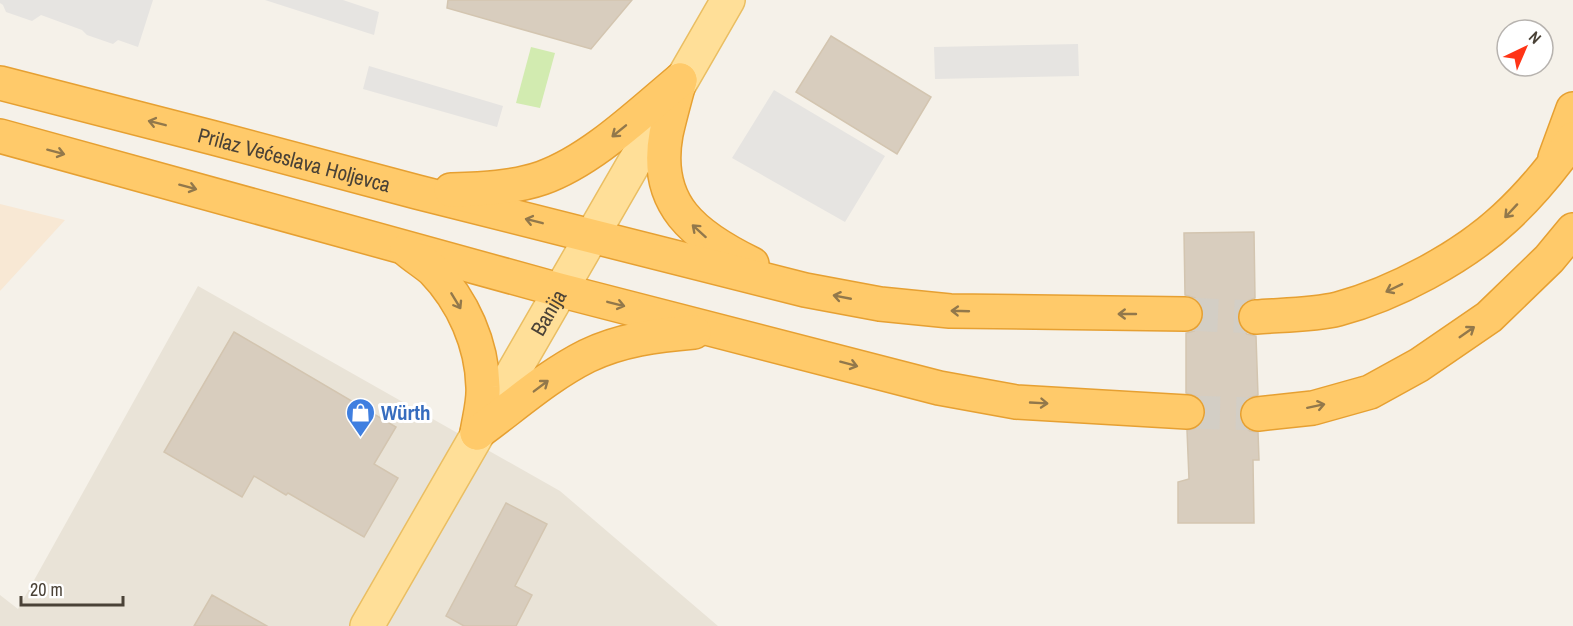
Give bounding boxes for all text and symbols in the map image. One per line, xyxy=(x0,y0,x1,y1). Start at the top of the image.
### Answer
north arrow xyxy=(1495,18,1555,78)
text: N xyxy=(1524,26,1546,48)
one-way arrow xyxy=(148,117,167,129)
street label: Prilaz Većeslava Holjevca xyxy=(195,120,394,199)
one-way arrow xyxy=(611,124,627,137)
one-way arrow xyxy=(47,147,66,158)
one-way arrow xyxy=(178,182,197,194)
one-way arrow xyxy=(1504,203,1518,218)
one-way arrow xyxy=(525,214,544,226)
one-way arrow xyxy=(692,224,707,238)
one-way arrow xyxy=(1386,283,1404,295)
street label: Banija xyxy=(523,284,573,341)
one-way arrow xyxy=(833,291,853,302)
one-way arrow xyxy=(451,292,463,309)
one-way arrow xyxy=(606,299,625,311)
one-way arrow xyxy=(951,305,971,317)
one-way arrow xyxy=(1117,308,1137,320)
one-way arrow xyxy=(1459,326,1475,338)
one-way arrow xyxy=(839,359,858,370)
one-way arrow xyxy=(533,380,549,392)
shop icon: Würth xyxy=(344,396,376,438)
place label: Würth xyxy=(381,398,430,427)
one-way arrow xyxy=(1029,398,1049,409)
one-way arrow xyxy=(1306,400,1325,411)
scale bar xyxy=(21,569,123,607)
text: 20 m xyxy=(30,577,63,602)

